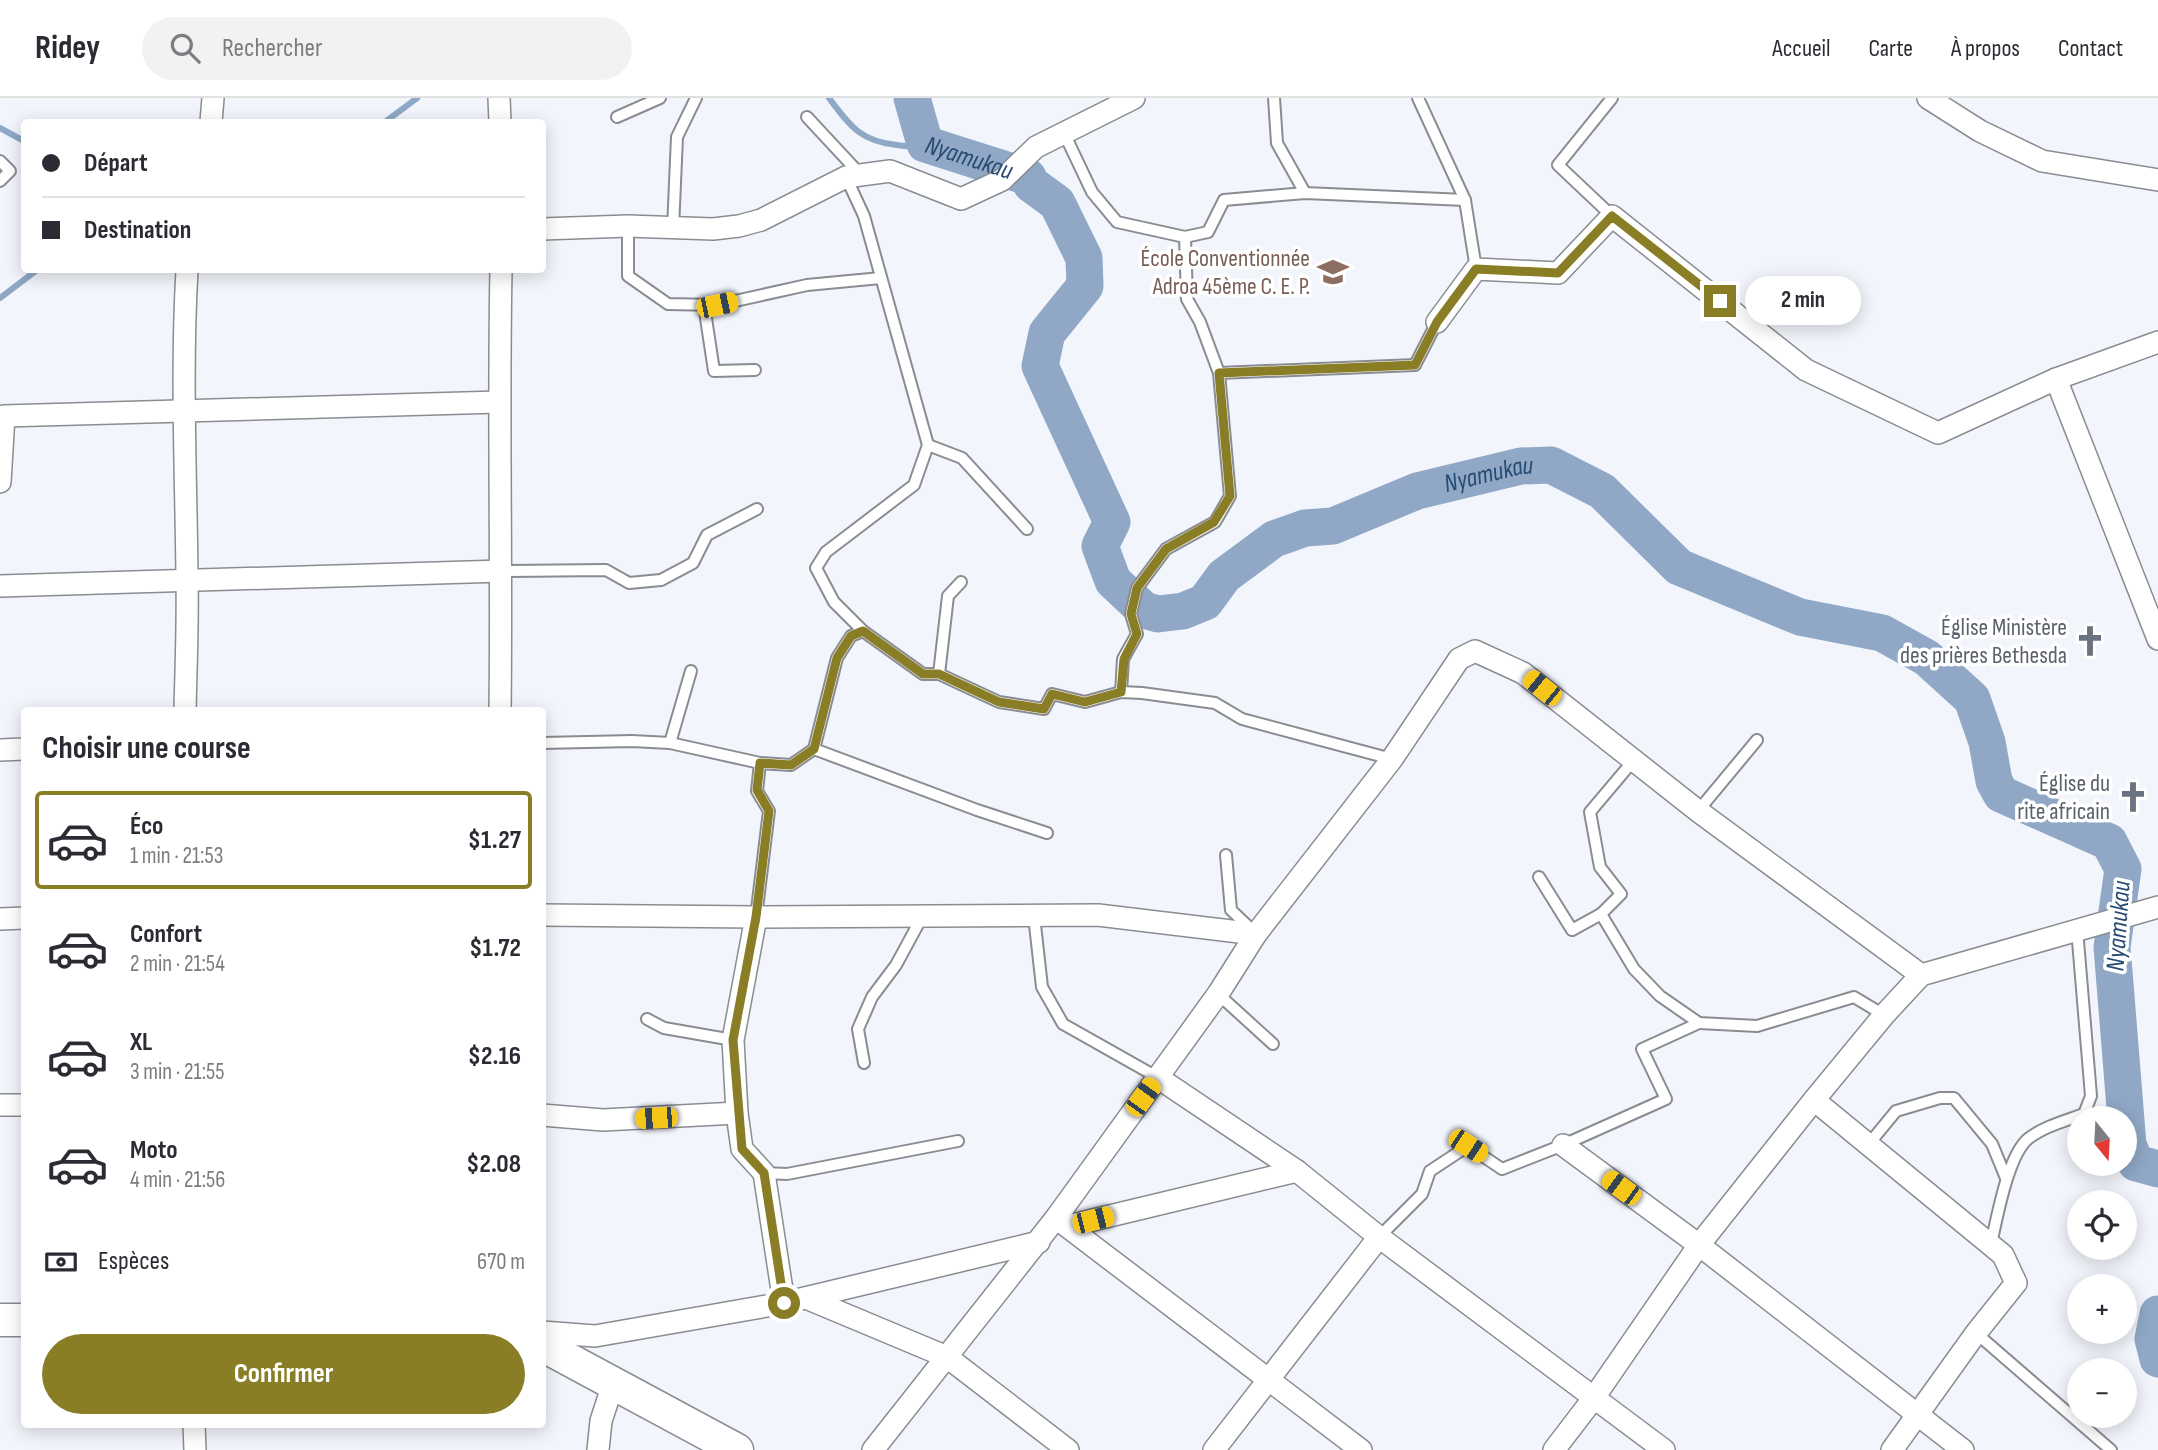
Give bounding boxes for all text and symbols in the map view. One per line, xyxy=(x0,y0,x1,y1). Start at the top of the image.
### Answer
search box xyxy=(142,17,632,80)
text: Ridey xyxy=(35,28,100,68)
icon: search xyxy=(166,29,204,67)
text: Rechercher xyxy=(222,33,323,64)
text: Accueil xyxy=(1772,34,1831,63)
text: Carte xyxy=(1869,34,1913,63)
text: À propos xyxy=(1951,34,2020,63)
text: Contact xyxy=(2058,34,2123,63)
water label: Nyamukau xyxy=(921,130,1017,187)
text: Départ xyxy=(84,148,147,179)
text: Destination xyxy=(84,215,191,246)
place label: École Conventionnée Adroa 45ème C. E. P. xyxy=(1141,244,1310,301)
school or university icon: École Conventionnée Adroa 45ème C. E. P. xyxy=(1316,255,1350,289)
callout: 2 min xyxy=(1744,276,1860,326)
route end xyxy=(1704,285,1736,317)
text: 2 min xyxy=(1781,286,1825,314)
car xyxy=(695,290,740,320)
water label: Nyamukau xyxy=(1441,450,1534,499)
place label: Église Ministère des prières Bethesda xyxy=(1900,613,2067,670)
church icon: Église Ministère des prières Bethesda xyxy=(2073,624,2107,658)
car xyxy=(1520,667,1565,709)
text: Choisir une course xyxy=(42,729,251,768)
place label: Église du rite africain xyxy=(2017,769,2110,826)
church icon: Église du rite africain xyxy=(2116,780,2150,814)
icon: car xyxy=(46,809,109,872)
text: Éco xyxy=(130,811,163,842)
text: $1.27 xyxy=(468,825,521,856)
text: 1 min · 21:53 xyxy=(130,842,223,870)
water label: Nyamukau xyxy=(2100,879,2138,972)
icon: car xyxy=(46,917,109,980)
text: Confort xyxy=(130,919,202,950)
text: $1.72 xyxy=(469,933,521,964)
text: 2 min · 21:54 xyxy=(130,950,225,978)
icon: car xyxy=(46,1025,109,1088)
text: XL xyxy=(130,1027,152,1058)
text: $2.16 xyxy=(468,1041,521,1072)
text: 3 min · 21:55 xyxy=(130,1058,224,1086)
car xyxy=(1123,1074,1164,1120)
car xyxy=(635,1106,678,1130)
north arrow xyxy=(2067,1106,2137,1176)
map controls xyxy=(2067,1106,2137,1428)
car xyxy=(1445,1126,1492,1166)
icon: car xyxy=(46,1133,109,1196)
text: Moto xyxy=(130,1135,178,1166)
text: $2.08 xyxy=(466,1149,521,1180)
text: 4 min · 21:56 xyxy=(130,1166,225,1194)
car xyxy=(1598,1167,1645,1209)
button: locate xyxy=(2067,1190,2137,1260)
car xyxy=(1071,1205,1116,1235)
icon: cash xyxy=(42,1243,80,1281)
text: Espèces xyxy=(98,1246,169,1277)
text: 670 m xyxy=(477,1248,525,1276)
button: + xyxy=(2067,1274,2137,1344)
route start xyxy=(768,1287,800,1319)
button: Confirmer xyxy=(42,1334,525,1414)
button: − xyxy=(2067,1358,2137,1428)

